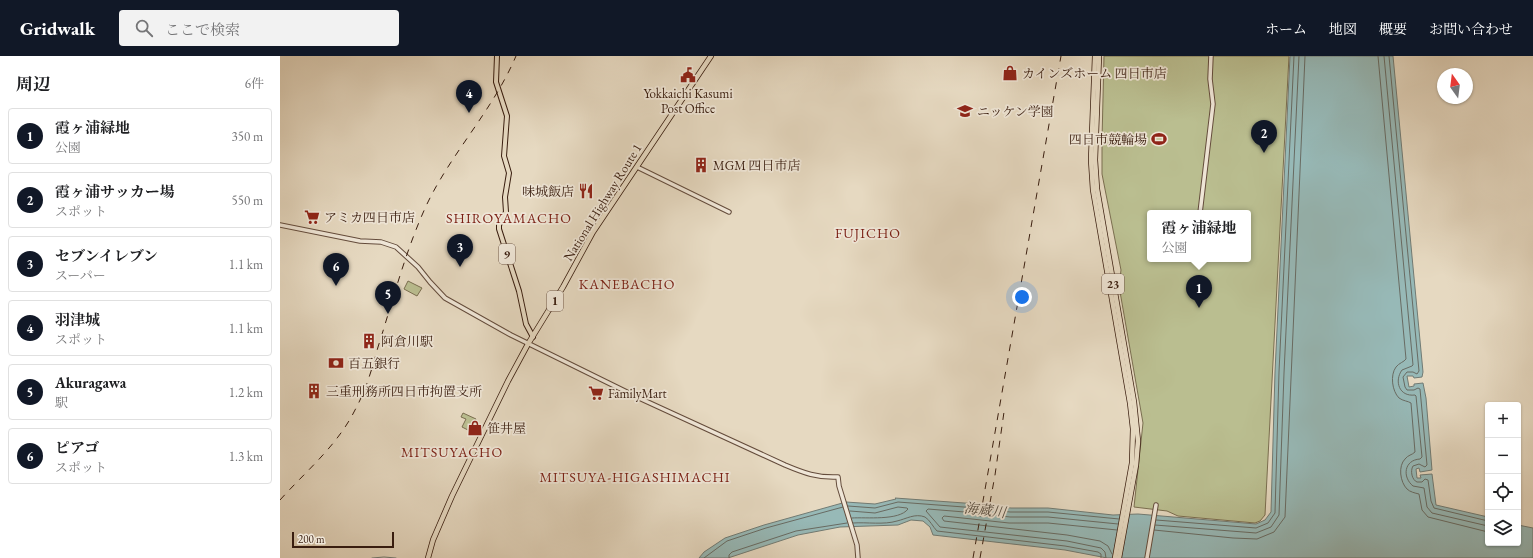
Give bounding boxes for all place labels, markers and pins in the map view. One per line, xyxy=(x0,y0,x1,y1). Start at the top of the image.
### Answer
shop icon: カインズホーム 四日市店 xyxy=(1001,64,1019,82)
place label: カインズホーム 四日市店 xyxy=(1022,65,1167,82)
public building icon: Yokkaichi Kasumi Post Office xyxy=(679,66,697,84)
pin: 4 xyxy=(456,80,482,113)
place label: Yokkaichi Kasumi Post Office xyxy=(643,85,733,117)
school or university icon: ニッケン学園 xyxy=(956,102,974,120)
place label: ニッケン学園 xyxy=(977,103,1054,120)
pin: 2 xyxy=(1251,120,1277,153)
sports icon: 四日市競輪場 xyxy=(1150,130,1168,148)
place label: 四日市競輪場 xyxy=(1069,131,1147,148)
building icon: MGM 四日市店 xyxy=(692,156,710,174)
place label: MGM 四日市店 xyxy=(713,157,801,174)
restaurant icon: 味城飯店 xyxy=(577,182,595,200)
place label: 味城飯店 xyxy=(522,183,574,200)
supermarket icon: アミカ四日市店 xyxy=(303,208,321,226)
place label: アミカ四日市店 xyxy=(324,209,415,226)
pin: 3 xyxy=(447,234,473,267)
pin: 6 xyxy=(323,253,349,286)
pin: 1 xyxy=(1186,275,1212,308)
pin: 5 xyxy=(375,281,401,314)
building icon: 阿倉川駅 xyxy=(360,332,378,350)
place label: 阿倉川駅 xyxy=(381,333,433,350)
bank icon: 百五銀行 xyxy=(327,354,345,372)
place label: 百五銀行 xyxy=(348,355,400,372)
building icon: 三重刑務所四日市拘置支所 xyxy=(305,382,323,400)
place label: 三重刑務所四日市拘置支所 xyxy=(326,383,482,400)
supermarket icon: FamilyMart xyxy=(587,384,605,402)
place label: FamilyMart xyxy=(608,385,667,402)
shop icon: 笹井屋 xyxy=(466,419,484,437)
place label: 笹井屋 xyxy=(487,420,526,437)

